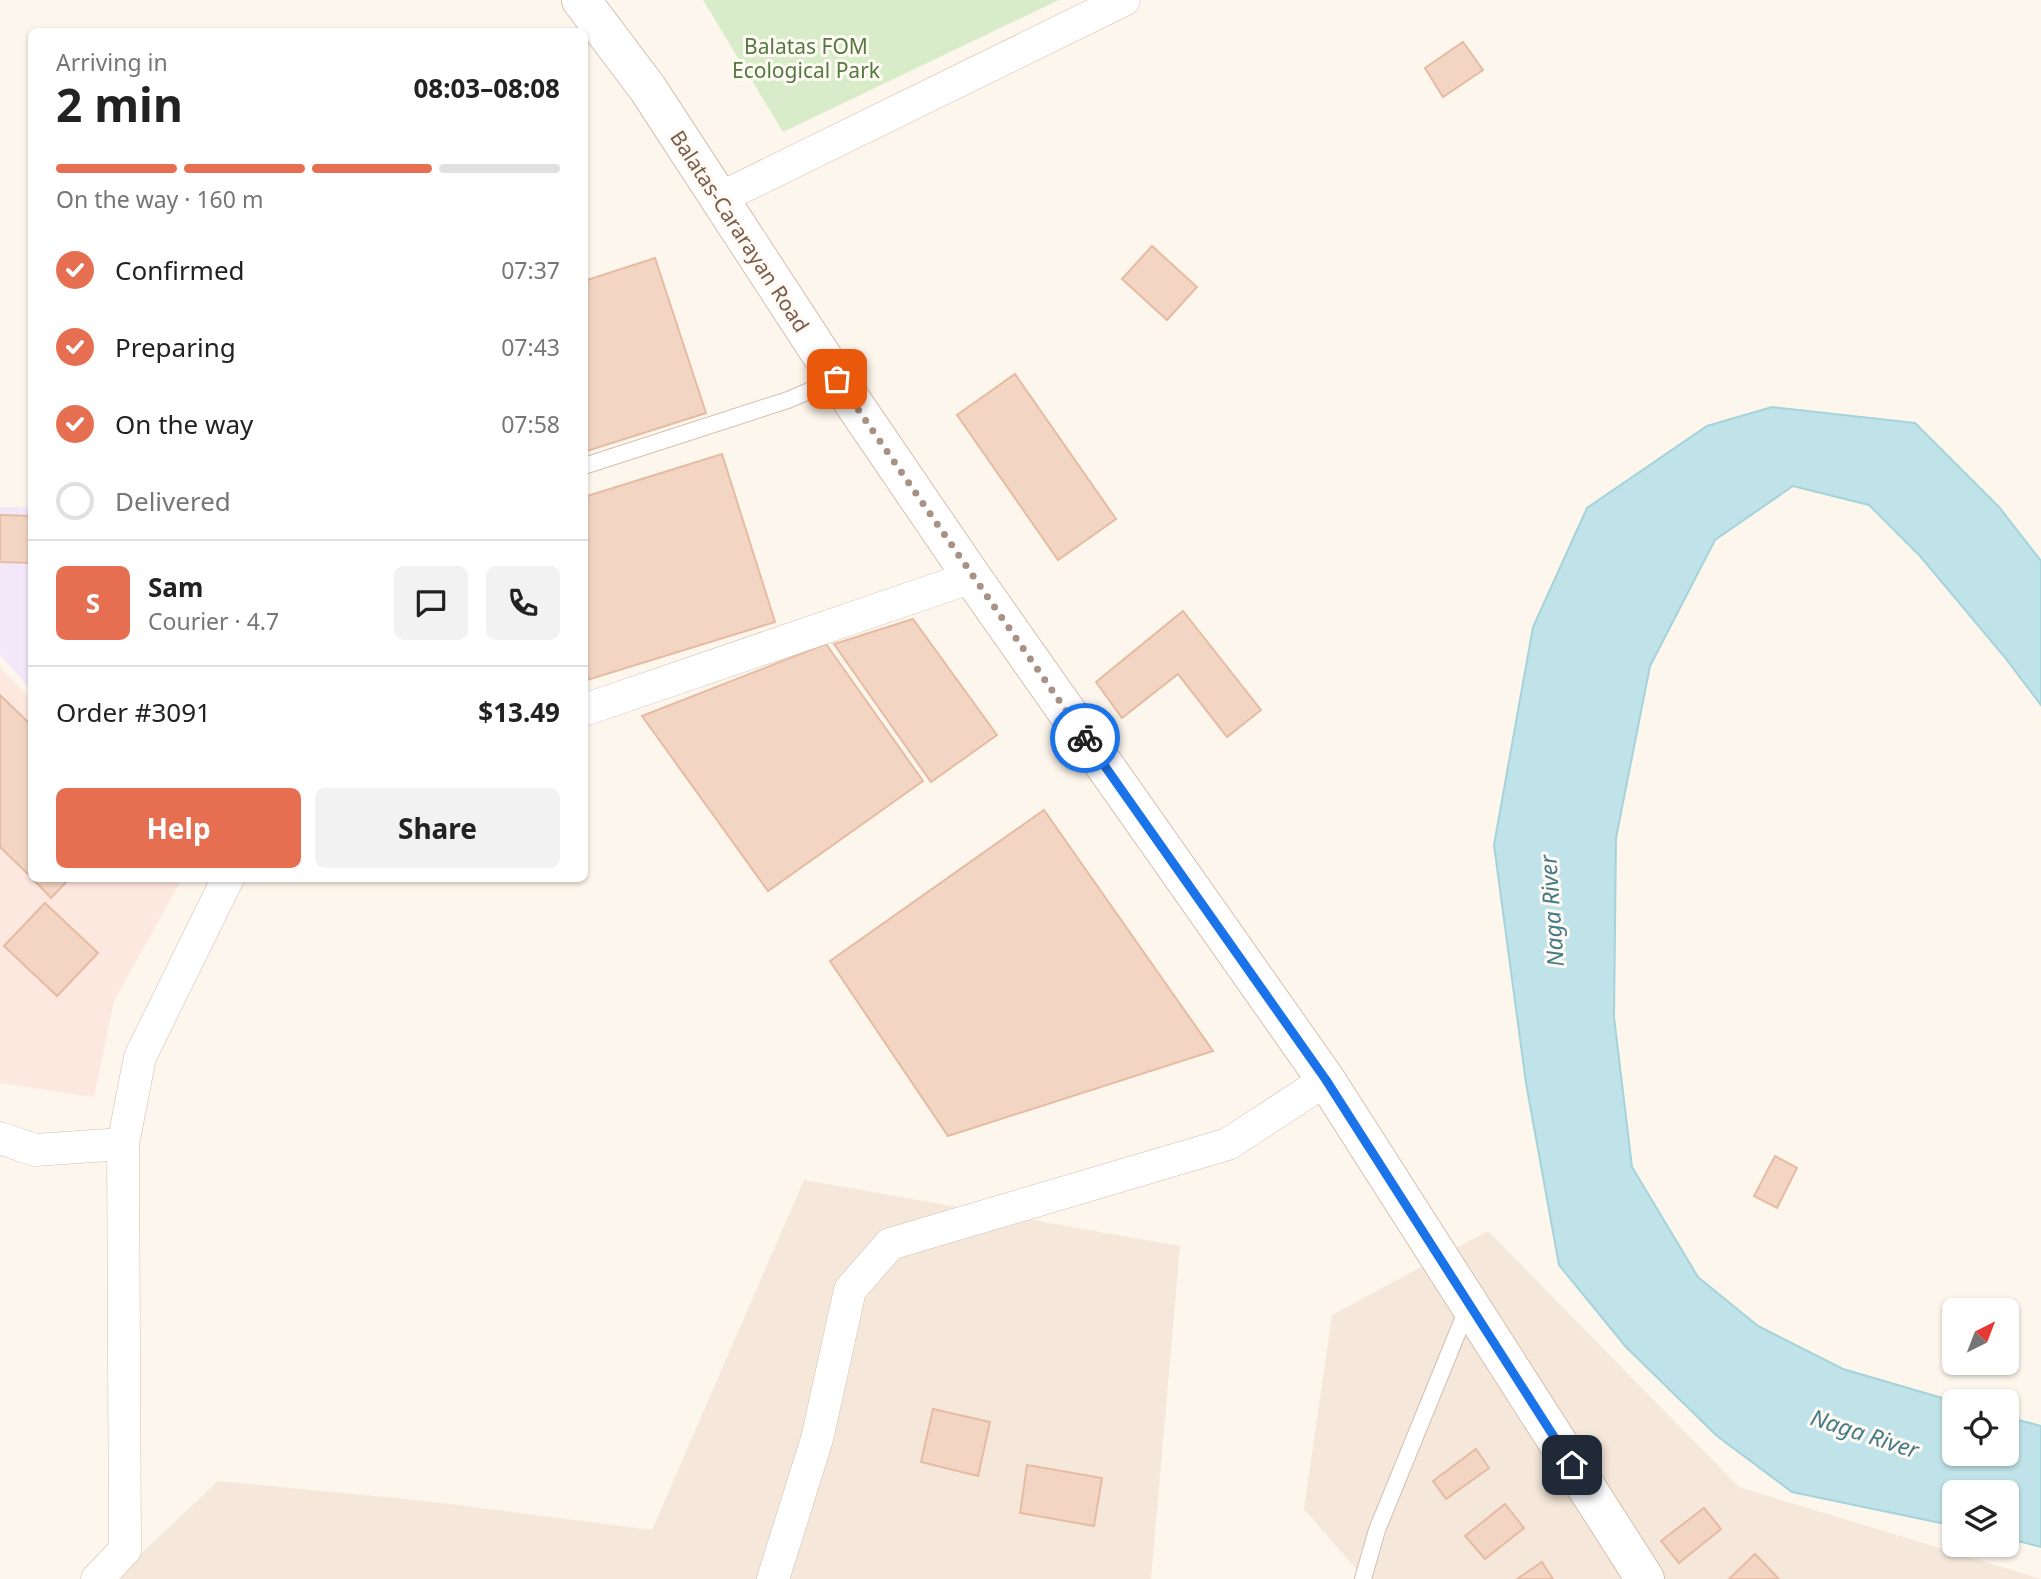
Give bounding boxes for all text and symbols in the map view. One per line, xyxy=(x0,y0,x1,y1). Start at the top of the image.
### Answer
park label: Balatas FOM Ecological Park xyxy=(732,32,881,84)
text: Arriving in xyxy=(56,46,168,78)
text: 08:03–08:08 xyxy=(413,70,560,106)
text: 2 min xyxy=(56,73,183,135)
street label: Balatas-Cararayan Road xyxy=(664,125,816,337)
text: On the way · 160 m xyxy=(56,183,263,215)
icon: check xyxy=(56,251,94,289)
text: Confirmed xyxy=(115,252,245,288)
text: 07:37 xyxy=(501,254,560,286)
icon: check xyxy=(56,328,94,366)
text: Preparing xyxy=(115,329,236,365)
text: 07:43 xyxy=(501,331,560,363)
pin xyxy=(807,349,867,409)
icon: bag xyxy=(818,360,856,398)
icon: check xyxy=(56,405,94,443)
text: On the way xyxy=(115,406,253,442)
text: 07:58 xyxy=(501,408,560,440)
text: Delivered xyxy=(115,483,231,519)
button: chat xyxy=(394,566,468,640)
button: phone xyxy=(486,566,560,640)
text: Sam xyxy=(148,569,203,605)
text: S xyxy=(86,585,100,621)
text: Courier · 4.7 xyxy=(148,605,279,637)
text: Order #3091 xyxy=(56,694,211,730)
text: $13.49 xyxy=(478,694,560,730)
courier xyxy=(1050,703,1120,773)
icon: bike xyxy=(1066,719,1104,757)
button: Help xyxy=(56,788,301,868)
button: Share xyxy=(315,788,560,868)
water label: Naga River xyxy=(1531,853,1571,968)
north arrow xyxy=(1942,1298,2020,1376)
map controls xyxy=(1942,1298,2019,1557)
button: locate xyxy=(1942,1389,2019,1466)
water label: Naga River xyxy=(1807,1400,1924,1466)
pin xyxy=(1542,1435,1602,1495)
icon: home xyxy=(1553,1446,1591,1484)
button: layers xyxy=(1942,1480,2019,1557)

